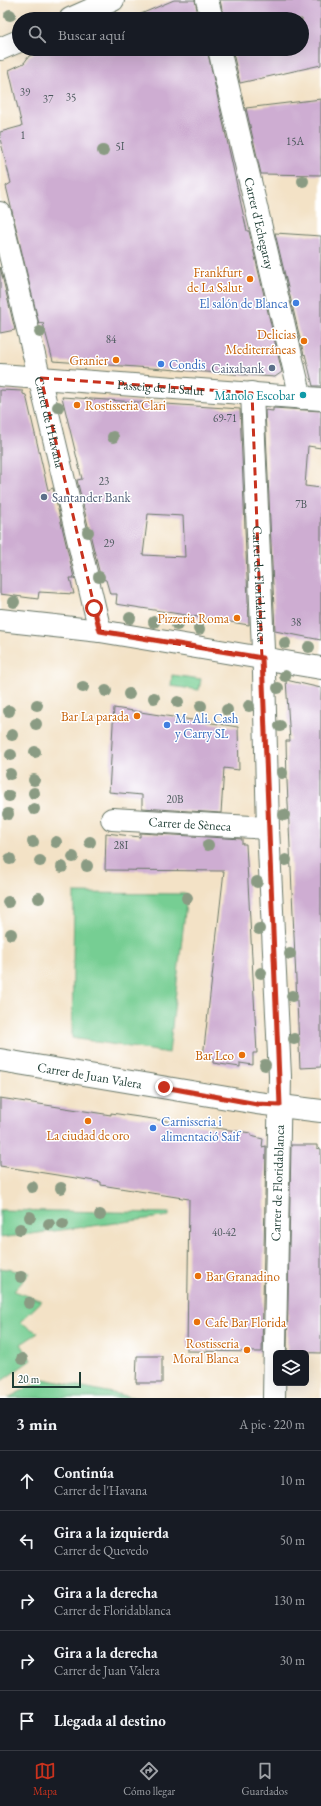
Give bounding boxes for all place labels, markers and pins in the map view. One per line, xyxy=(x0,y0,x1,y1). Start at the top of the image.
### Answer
place label: Frankfurt de La Salut xyxy=(187,264,242,296)
marker: Frankfurt de La Salut xyxy=(245,274,255,284)
place label: El salón de Blanca xyxy=(199,295,289,312)
marker: El salón de Blanca xyxy=(291,298,301,308)
place label: Delicias Mediterráneas xyxy=(226,326,296,358)
marker: Delicias Mediterráneas xyxy=(299,336,309,346)
place label: Granier xyxy=(70,352,109,369)
marker: Granier xyxy=(111,355,121,365)
place label: Condis xyxy=(169,356,206,373)
marker: Condis xyxy=(156,359,166,369)
place label: Caixabank xyxy=(211,360,265,377)
marker: Caixabank xyxy=(267,363,277,373)
place label: Manolo Escobar xyxy=(214,387,296,404)
marker: Manolo Escobar xyxy=(298,390,308,400)
place label: Rostisseria Clari xyxy=(85,397,166,414)
marker: Rostisseria Clari xyxy=(72,400,82,410)
place label: Santander Bank xyxy=(52,489,132,506)
marker: Santander Bank xyxy=(39,492,49,502)
place label: Pizzeria Roma xyxy=(157,610,230,627)
marker: Pizzeria Roma xyxy=(232,613,242,623)
place label: Bar La parada xyxy=(61,708,130,725)
place label: M. Ali. Cash y Carry SL xyxy=(175,710,239,742)
marker: Bar La parada xyxy=(132,711,142,721)
marker: M. Ali. Cash y Carry SL xyxy=(162,720,172,730)
place label: Bar Leo xyxy=(195,1047,234,1064)
marker: Bar Leo xyxy=(237,1050,247,1060)
place label: Carnisseria i alimentació Saif xyxy=(161,1113,242,1145)
marker: La ciudad de oro xyxy=(83,1116,93,1126)
marker: Carnisseria i alimentació Saif xyxy=(148,1123,158,1133)
place label: La ciudad de oro xyxy=(46,1127,130,1144)
place label: Bar Granadino xyxy=(206,1268,280,1285)
marker: Bar Granadino xyxy=(193,1271,203,1281)
place label: Cafe Bar Florida xyxy=(205,1314,287,1331)
marker: Cafe Bar Florida xyxy=(192,1317,202,1327)
place label: Rostisseria Moral Blanca xyxy=(173,1335,240,1367)
marker: Rostisseria Moral Blanca xyxy=(242,1345,252,1355)

